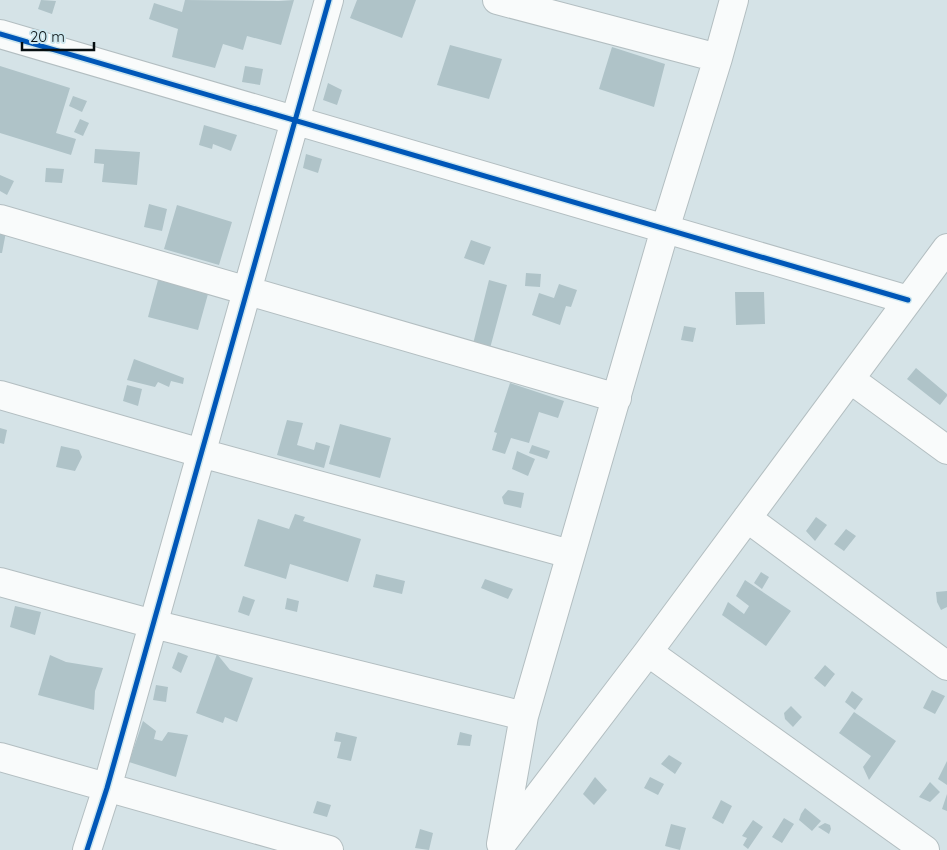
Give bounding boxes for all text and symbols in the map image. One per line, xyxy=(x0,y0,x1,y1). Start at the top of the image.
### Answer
scale bar xyxy=(22,20,95,52)
text: 20 m xyxy=(30,27,65,46)

